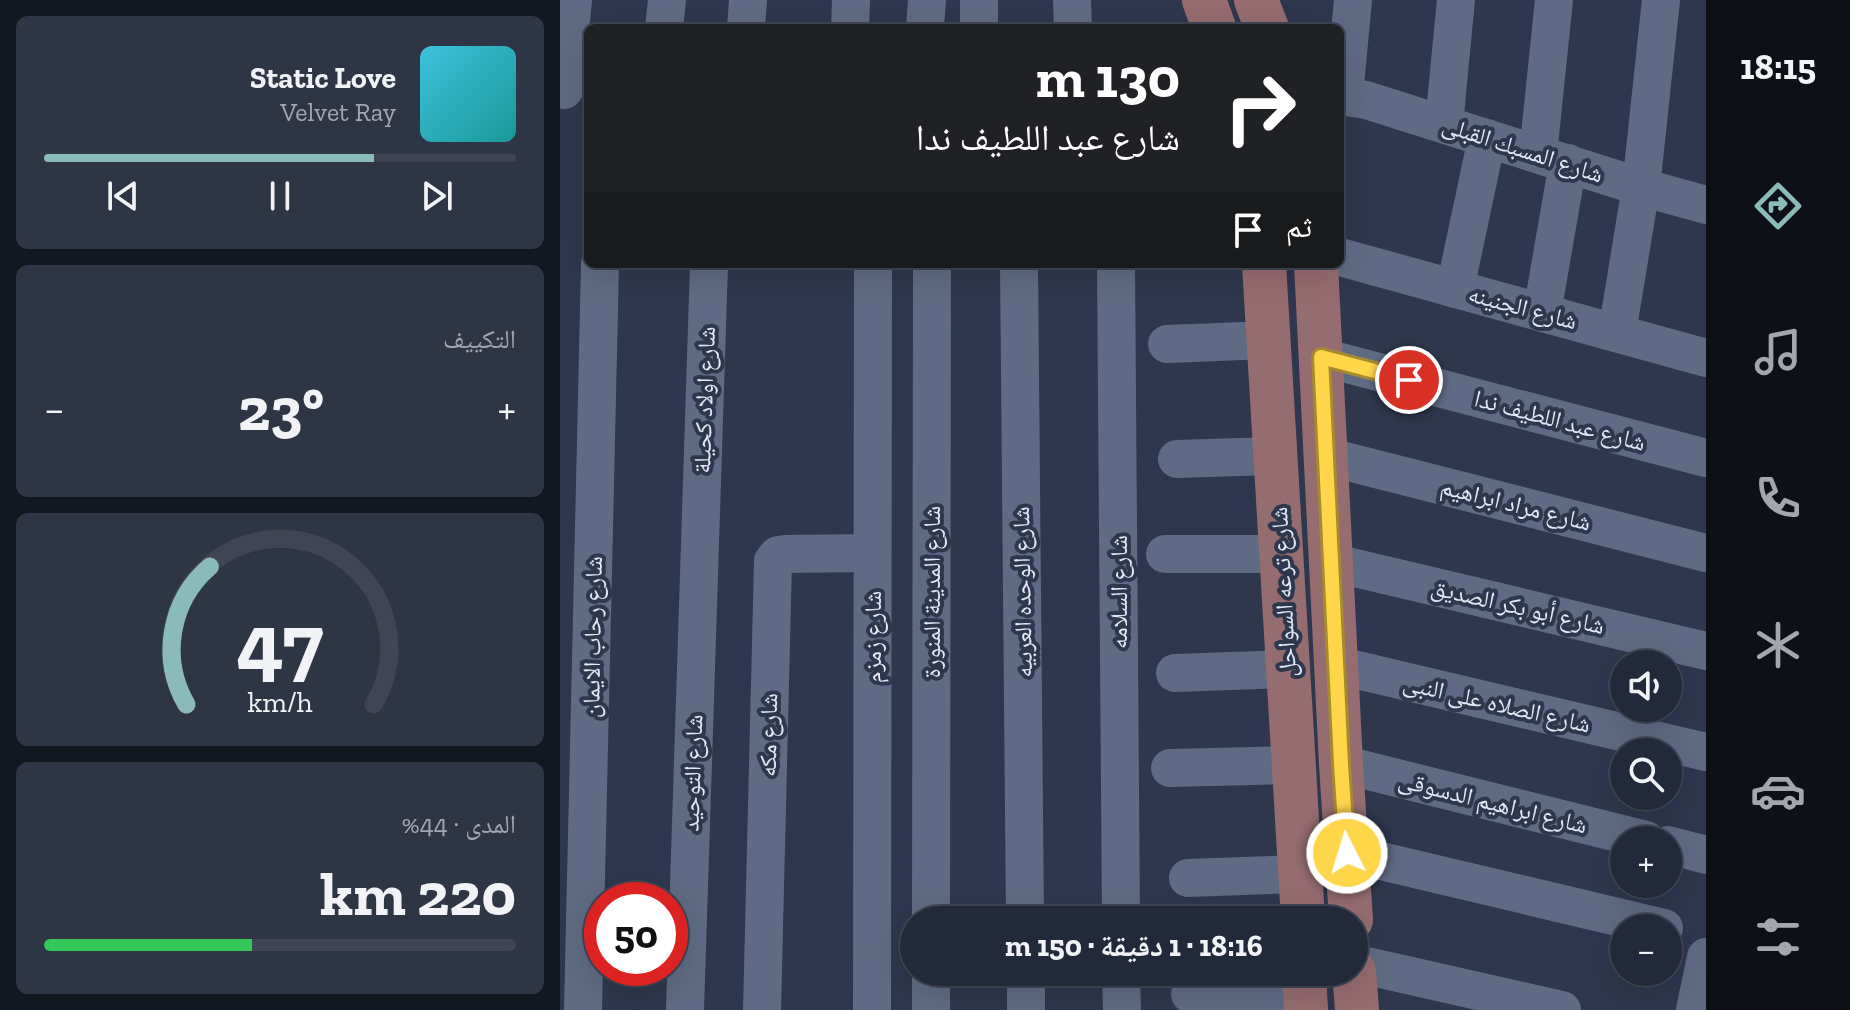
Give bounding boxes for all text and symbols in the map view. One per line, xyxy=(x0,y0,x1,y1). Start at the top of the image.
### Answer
text: 130 m xyxy=(1036,44,1180,111)
text: 18:15 xyxy=(1740,45,1816,88)
icon: right xyxy=(1208,56,1312,160)
text: Static Love xyxy=(250,60,396,96)
text: Velvet Ray xyxy=(280,96,396,128)
street label: شارع المسبك القبلى xyxy=(1439,109,1607,190)
text: شارع عبد اللطيف ندا xyxy=(916,116,1180,159)
icon: previous xyxy=(101,174,145,218)
icon: pause xyxy=(258,174,302,218)
icon: next xyxy=(415,174,459,218)
icon: directions xyxy=(1750,178,1806,234)
icon: arrive xyxy=(1226,208,1270,252)
text: ثم xyxy=(1286,209,1312,245)
street label: شارع الجنينه xyxy=(1465,279,1581,336)
text: التكييف xyxy=(443,323,516,355)
icon: music xyxy=(1750,324,1806,380)
street label: شارع اولاد كحيلة xyxy=(687,326,722,474)
pin xyxy=(1375,346,1443,414)
icon: arrive xyxy=(1387,358,1431,402)
text: 23° xyxy=(238,373,324,445)
text: − xyxy=(44,382,65,435)
text: + xyxy=(497,382,516,435)
street label: شارع عبد اللطيف ندا xyxy=(1471,383,1649,458)
icon: phone xyxy=(1750,470,1806,526)
street label: شارع مراد ابراهيم xyxy=(1437,471,1594,539)
street label: شارع المدينة المنورة xyxy=(917,506,947,678)
street label: شارع الوحده العربيه xyxy=(1006,506,1039,678)
street label: شارع ترعه السواحل xyxy=(1264,506,1303,678)
street label: شارع السلامه xyxy=(1104,535,1134,649)
street label: شارع رحاب الايمان xyxy=(576,556,609,718)
street label: شارع أبو بكر الصديق xyxy=(1428,572,1608,641)
street label: شارع زمزم xyxy=(858,591,889,683)
text: 47 xyxy=(237,592,323,692)
icon: climate xyxy=(1750,617,1806,673)
map controls xyxy=(1610,650,1682,986)
button: sound xyxy=(1610,650,1682,722)
street label: شارع الصلاه على النبى xyxy=(1400,667,1594,740)
text: km/h xyxy=(247,685,313,719)
street label: شارع مكه xyxy=(753,693,784,777)
street label: شارع التوحيد xyxy=(675,714,710,832)
button: search xyxy=(1610,738,1682,810)
icon: car xyxy=(1750,763,1806,819)
street label: شارع ابراهيم الدسوقى xyxy=(1395,765,1590,841)
text: المدى · 44% xyxy=(402,808,516,840)
position arrow xyxy=(1305,811,1389,895)
button: + xyxy=(1610,826,1682,898)
text: 220 km xyxy=(320,858,516,930)
speed limit sign: 50 xyxy=(584,882,688,986)
icon: filters xyxy=(1750,909,1806,965)
button: − xyxy=(1610,914,1682,986)
text: 18:16 · 1 دقيقة · 150 m xyxy=(1005,928,1263,964)

